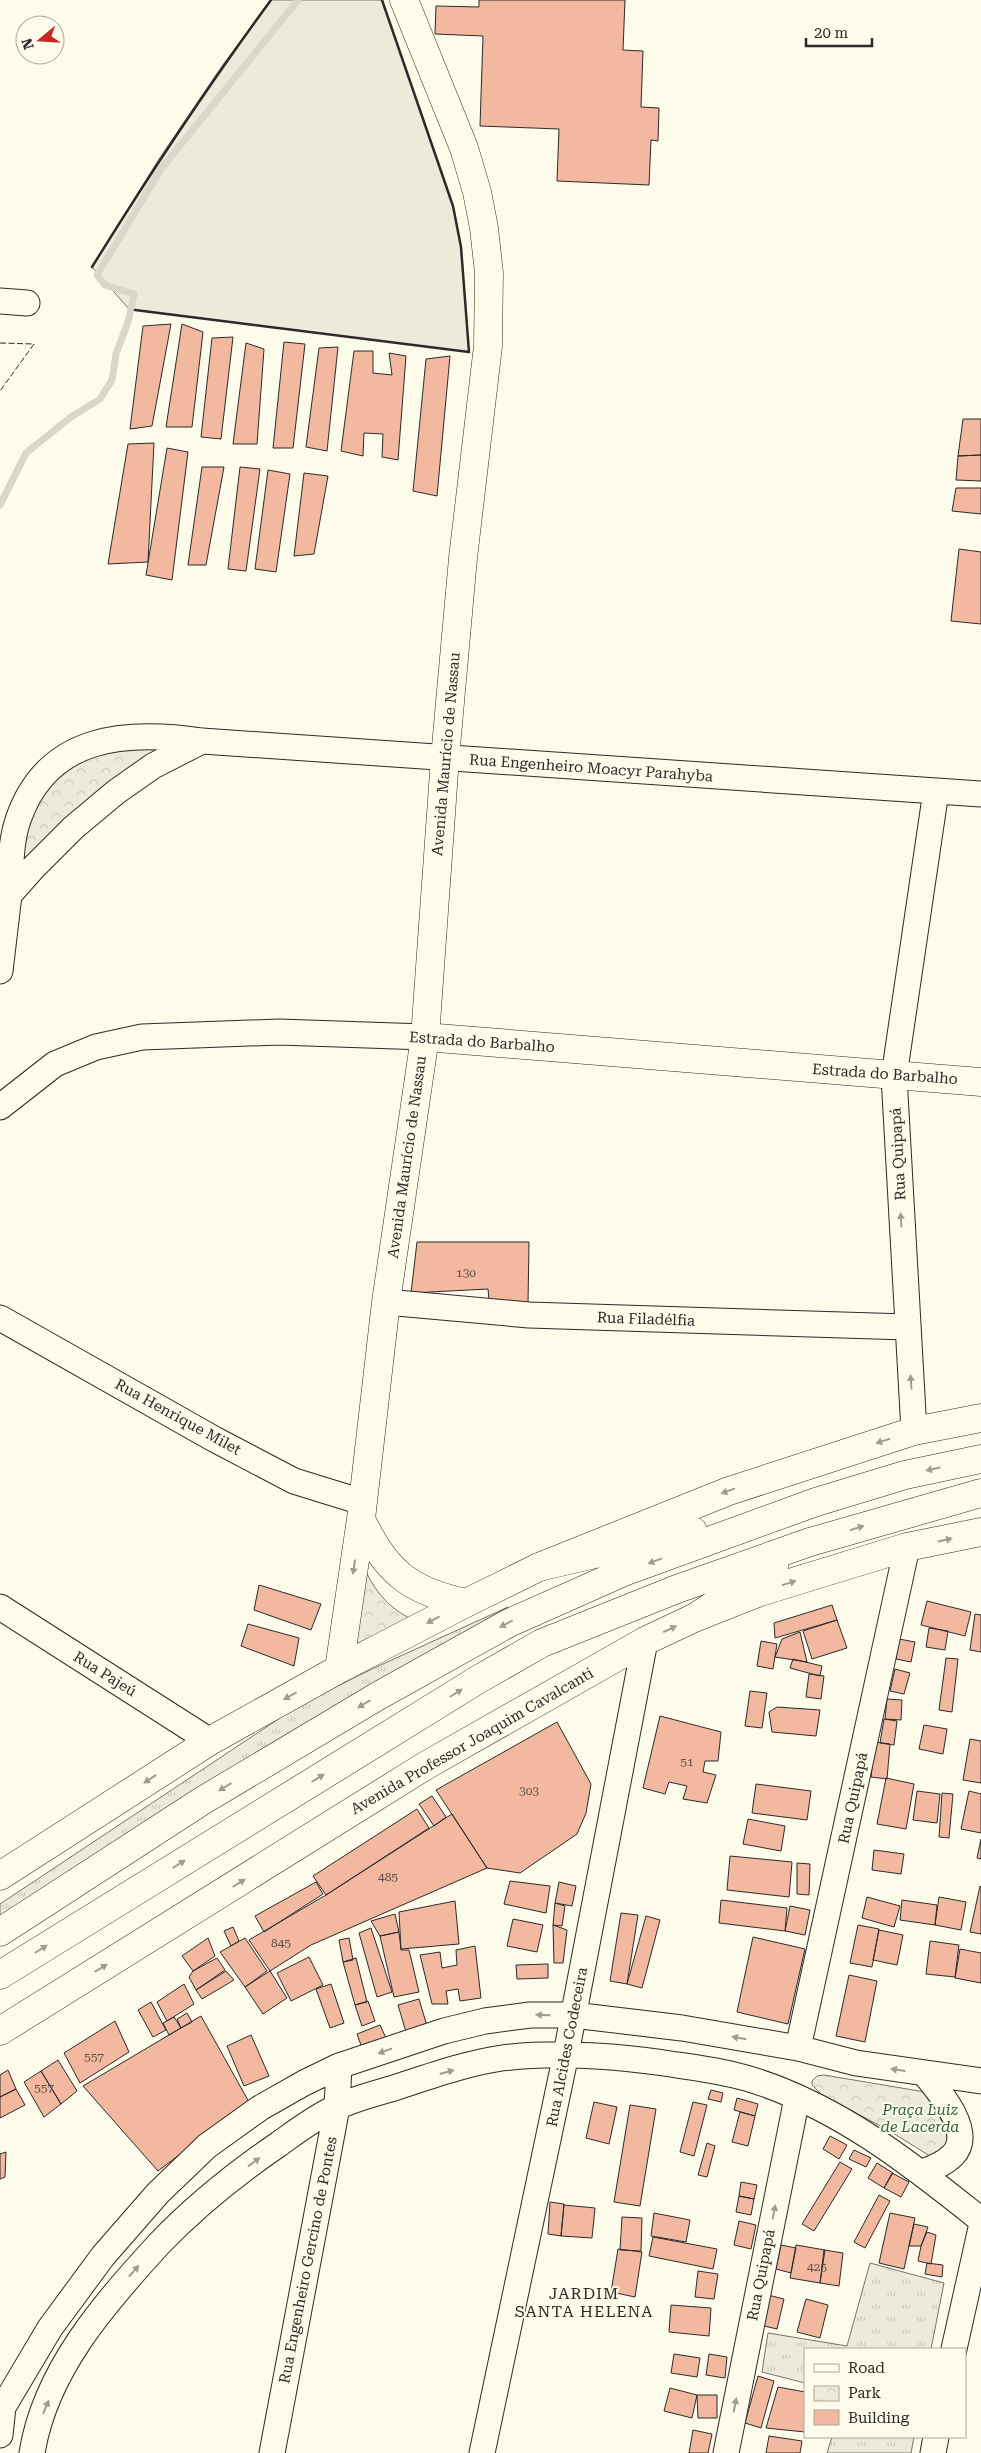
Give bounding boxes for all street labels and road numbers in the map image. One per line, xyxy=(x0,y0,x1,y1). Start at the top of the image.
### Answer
street label: Avenida Maurício de Nassau xyxy=(428,651,464,857)
street label: Rua Engenheiro Moacyr Parahyba xyxy=(469,751,713,785)
street label: Estrada do Barbalho xyxy=(409,1028,555,1056)
street label: Avenida Maurício de Nassau xyxy=(384,1054,430,1259)
street label: Estrada do Barbalho xyxy=(812,1060,958,1088)
street label: Rua Quipapá xyxy=(887,1107,909,1201)
street label: Rua Filadélfia xyxy=(597,1308,695,1330)
street label: Rua Henrique Milet xyxy=(112,1375,244,1459)
street label: Rua Pajeú xyxy=(70,1648,140,1701)
street label: Avenida Professor Joaquim Cavalcanti xyxy=(347,1664,597,1818)
street label: Rua Quipapá xyxy=(835,1751,871,1845)
street label: Rua Alcides Codeceira xyxy=(543,1966,591,2128)
street label: Rua Engenheiro Gercino de Pontes xyxy=(275,2135,341,2385)
street label: Rua Quipapá xyxy=(743,2228,779,2322)

